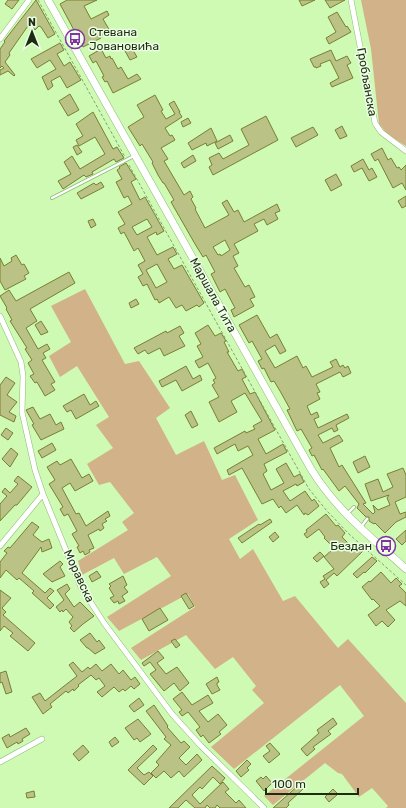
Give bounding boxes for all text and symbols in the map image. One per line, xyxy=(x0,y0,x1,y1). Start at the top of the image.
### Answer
north arrow xyxy=(12,12,52,52)
text: N xyxy=(28,16,36,29)
place label: Стевана Јовановића xyxy=(89,25,159,53)
bus stop icon: Стевана Јовановића xyxy=(64,28,86,50)
street label: Гробљанска xyxy=(354,47,380,117)
street label: Маршала Тита xyxy=(187,255,239,335)
bus stop icon: Бездан xyxy=(375,535,397,557)
place label: Бездан xyxy=(330,539,372,553)
street label: Моравска xyxy=(61,547,97,605)
scale bar xyxy=(266,770,358,796)
text: 100 m xyxy=(272,777,306,791)

